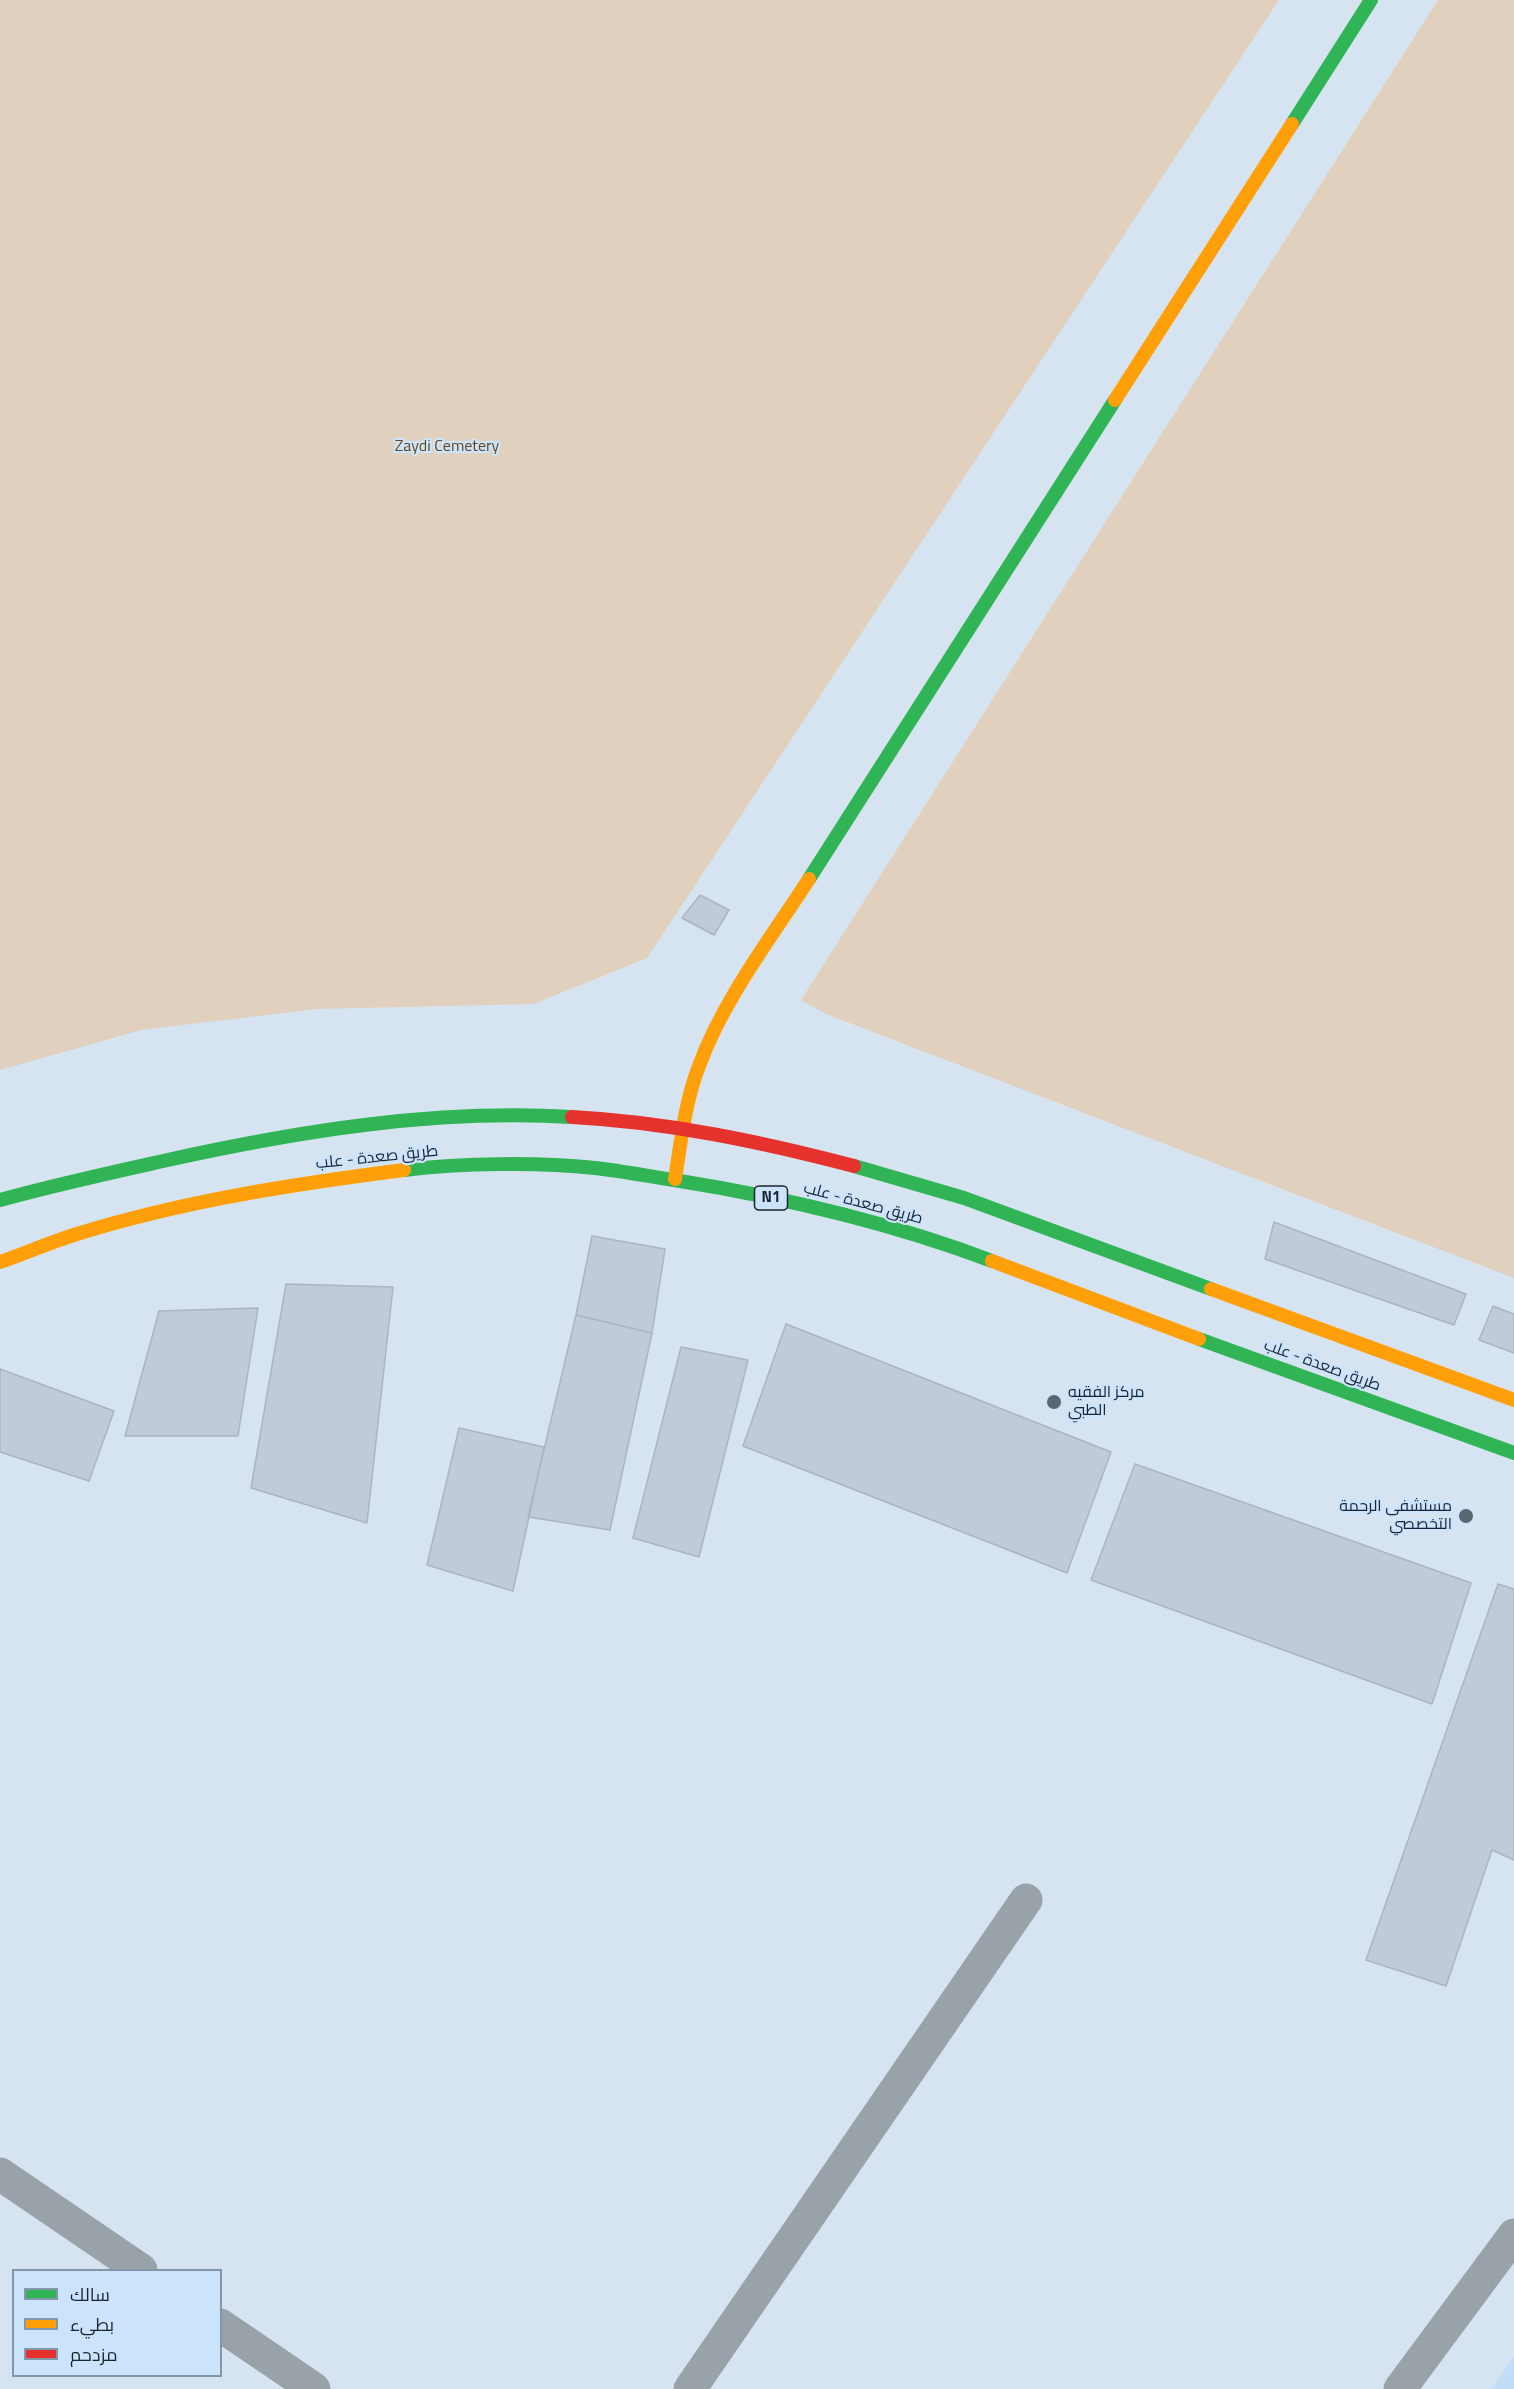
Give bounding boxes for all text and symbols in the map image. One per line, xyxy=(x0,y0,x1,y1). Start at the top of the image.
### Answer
park label: Zaydi Cemetery xyxy=(395,437,499,457)
street label: طريق صعدة - علب xyxy=(315,1142,439,1174)
street label: طريق صعدة - علب xyxy=(801,1179,925,1229)
road number: N1 xyxy=(754,1186,788,1210)
street label: طريق صعدة - علب xyxy=(1261,1336,1383,1396)
place label: مركز الفقيه الطبي xyxy=(1068,1383,1144,1421)
marker: مركز الفقيه الطبي xyxy=(1045,1393,1063,1411)
place label: مستشفى الرحمة التخصصي xyxy=(1339,1497,1452,1535)
marker: مستشفى الرحمة التخصصي xyxy=(1457,1507,1475,1525)
legend xyxy=(12,2269,222,2377)
text: سالك xyxy=(70,2281,110,2308)
text: بطيء xyxy=(70,2311,114,2338)
text: مزدحم xyxy=(70,2341,118,2368)

